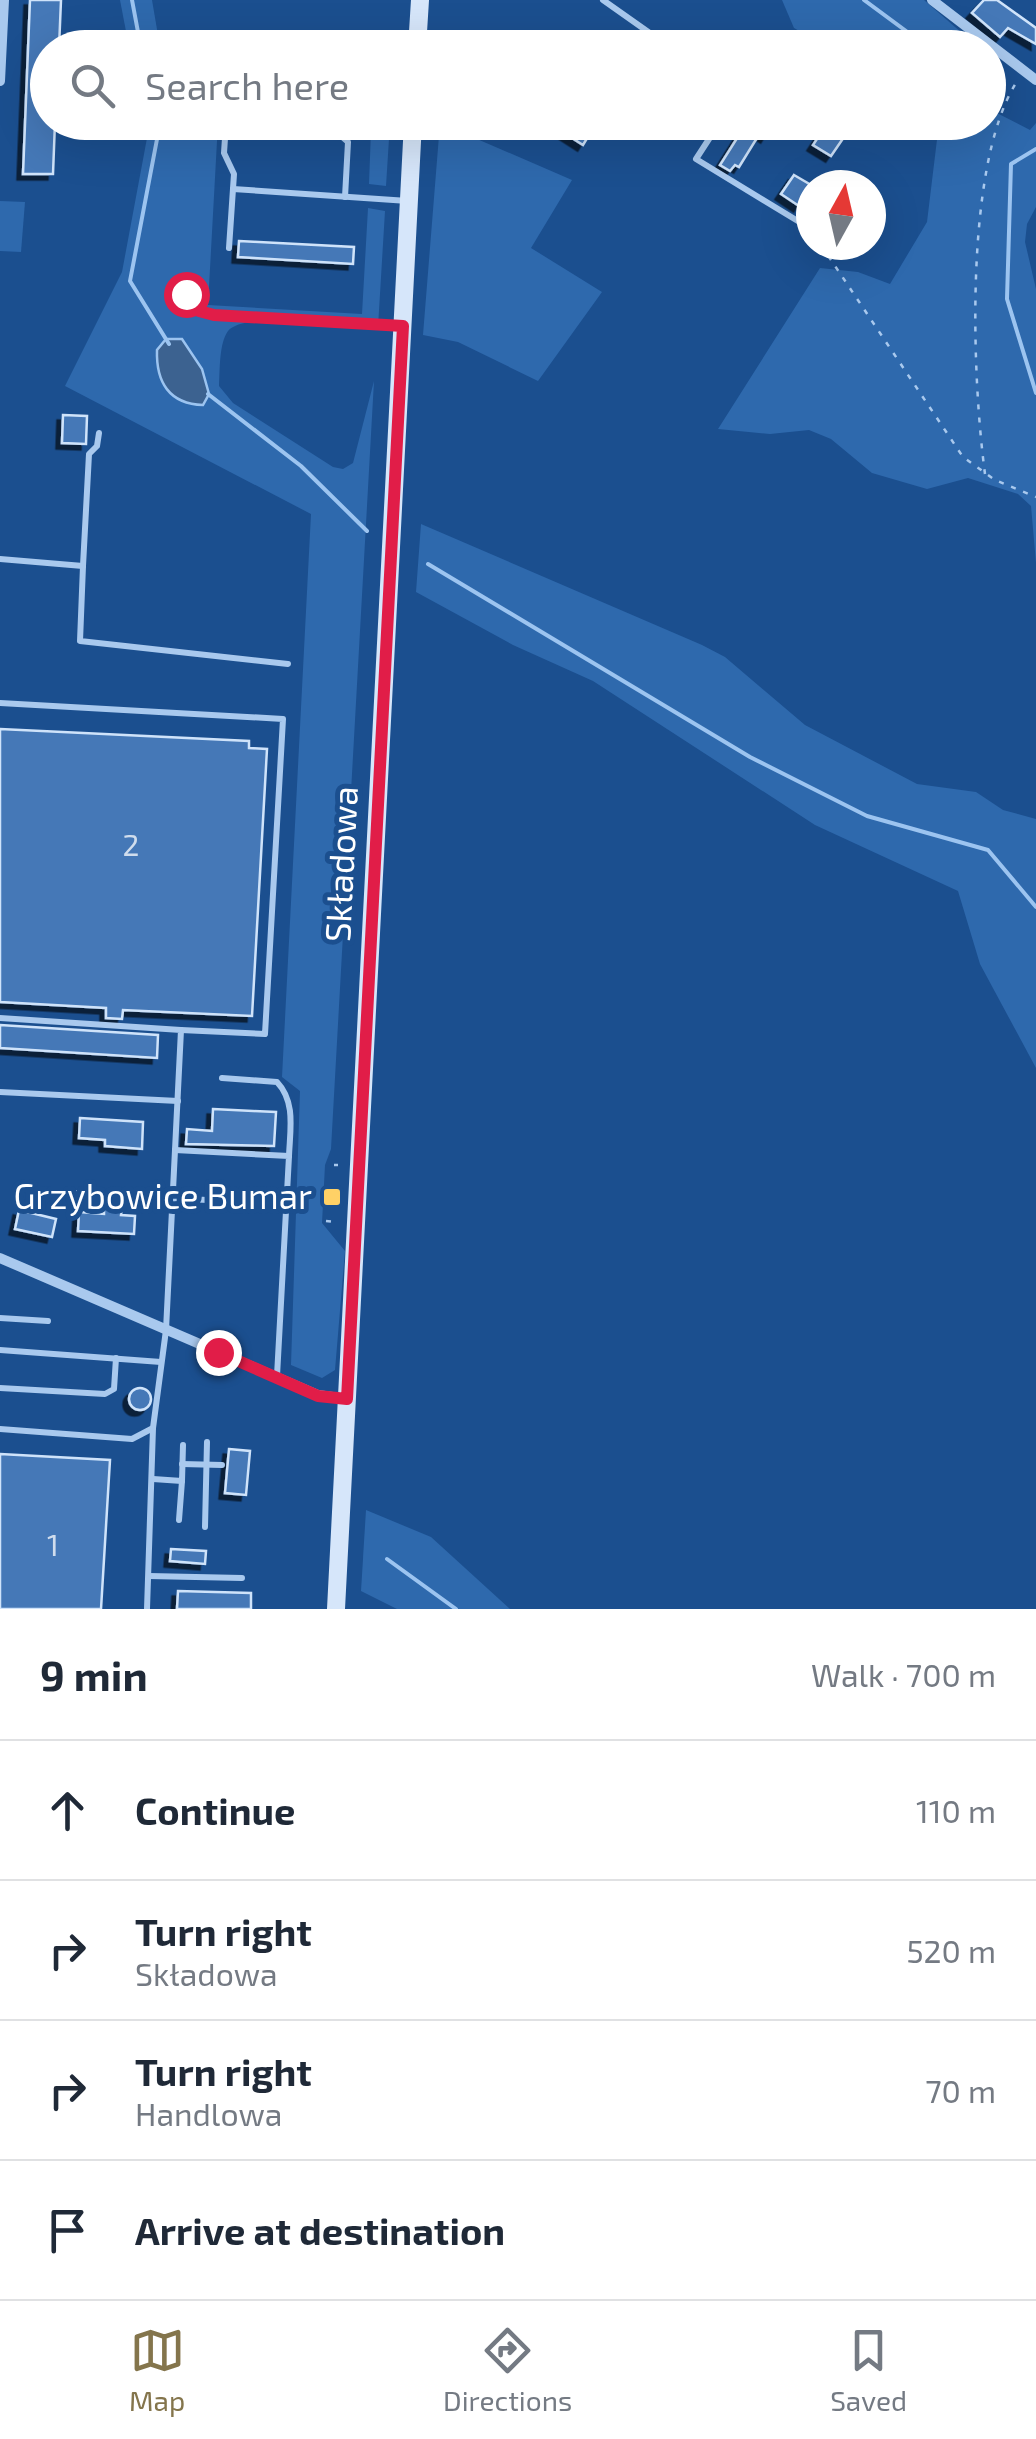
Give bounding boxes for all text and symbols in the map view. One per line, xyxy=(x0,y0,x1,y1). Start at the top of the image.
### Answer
search box xyxy=(30,30,1006,140)
icon: search xyxy=(65,58,120,113)
text: Search here xyxy=(145,62,349,108)
north arrow xyxy=(796,170,886,260)
route start xyxy=(164,272,210,318)
street label: Składowa xyxy=(315,785,365,943)
house number: 2 xyxy=(123,826,139,862)
place label: Grzybowice Bumar xyxy=(13,1174,312,1216)
marker: Grzybowice Bumar xyxy=(321,1186,343,1208)
route end xyxy=(196,1330,242,1376)
house number: 1 xyxy=(47,1526,59,1562)
text: 9 min xyxy=(40,1649,148,1699)
text: Walk · 700 m xyxy=(811,1655,996,1693)
icon: ahead xyxy=(40,1783,95,1838)
text: Continue xyxy=(135,1787,295,1833)
text: 110 m xyxy=(916,1791,996,1829)
text: Turn right xyxy=(135,1908,312,1954)
icon: right xyxy=(40,1923,95,1978)
text: 520 m xyxy=(906,1931,996,1969)
text: Składowa xyxy=(135,1954,278,1992)
text: Turn right xyxy=(135,2048,312,2094)
icon: right xyxy=(40,2063,95,2118)
text: 70 m xyxy=(925,2071,996,2109)
text: Handlowa xyxy=(135,2094,282,2132)
icon: arrive xyxy=(40,2203,95,2258)
text: Arrive at destination xyxy=(135,2207,505,2253)
tab: Map xyxy=(129,2323,185,2417)
tab: Directions xyxy=(443,2323,572,2417)
tab: Saved xyxy=(830,2323,907,2417)

